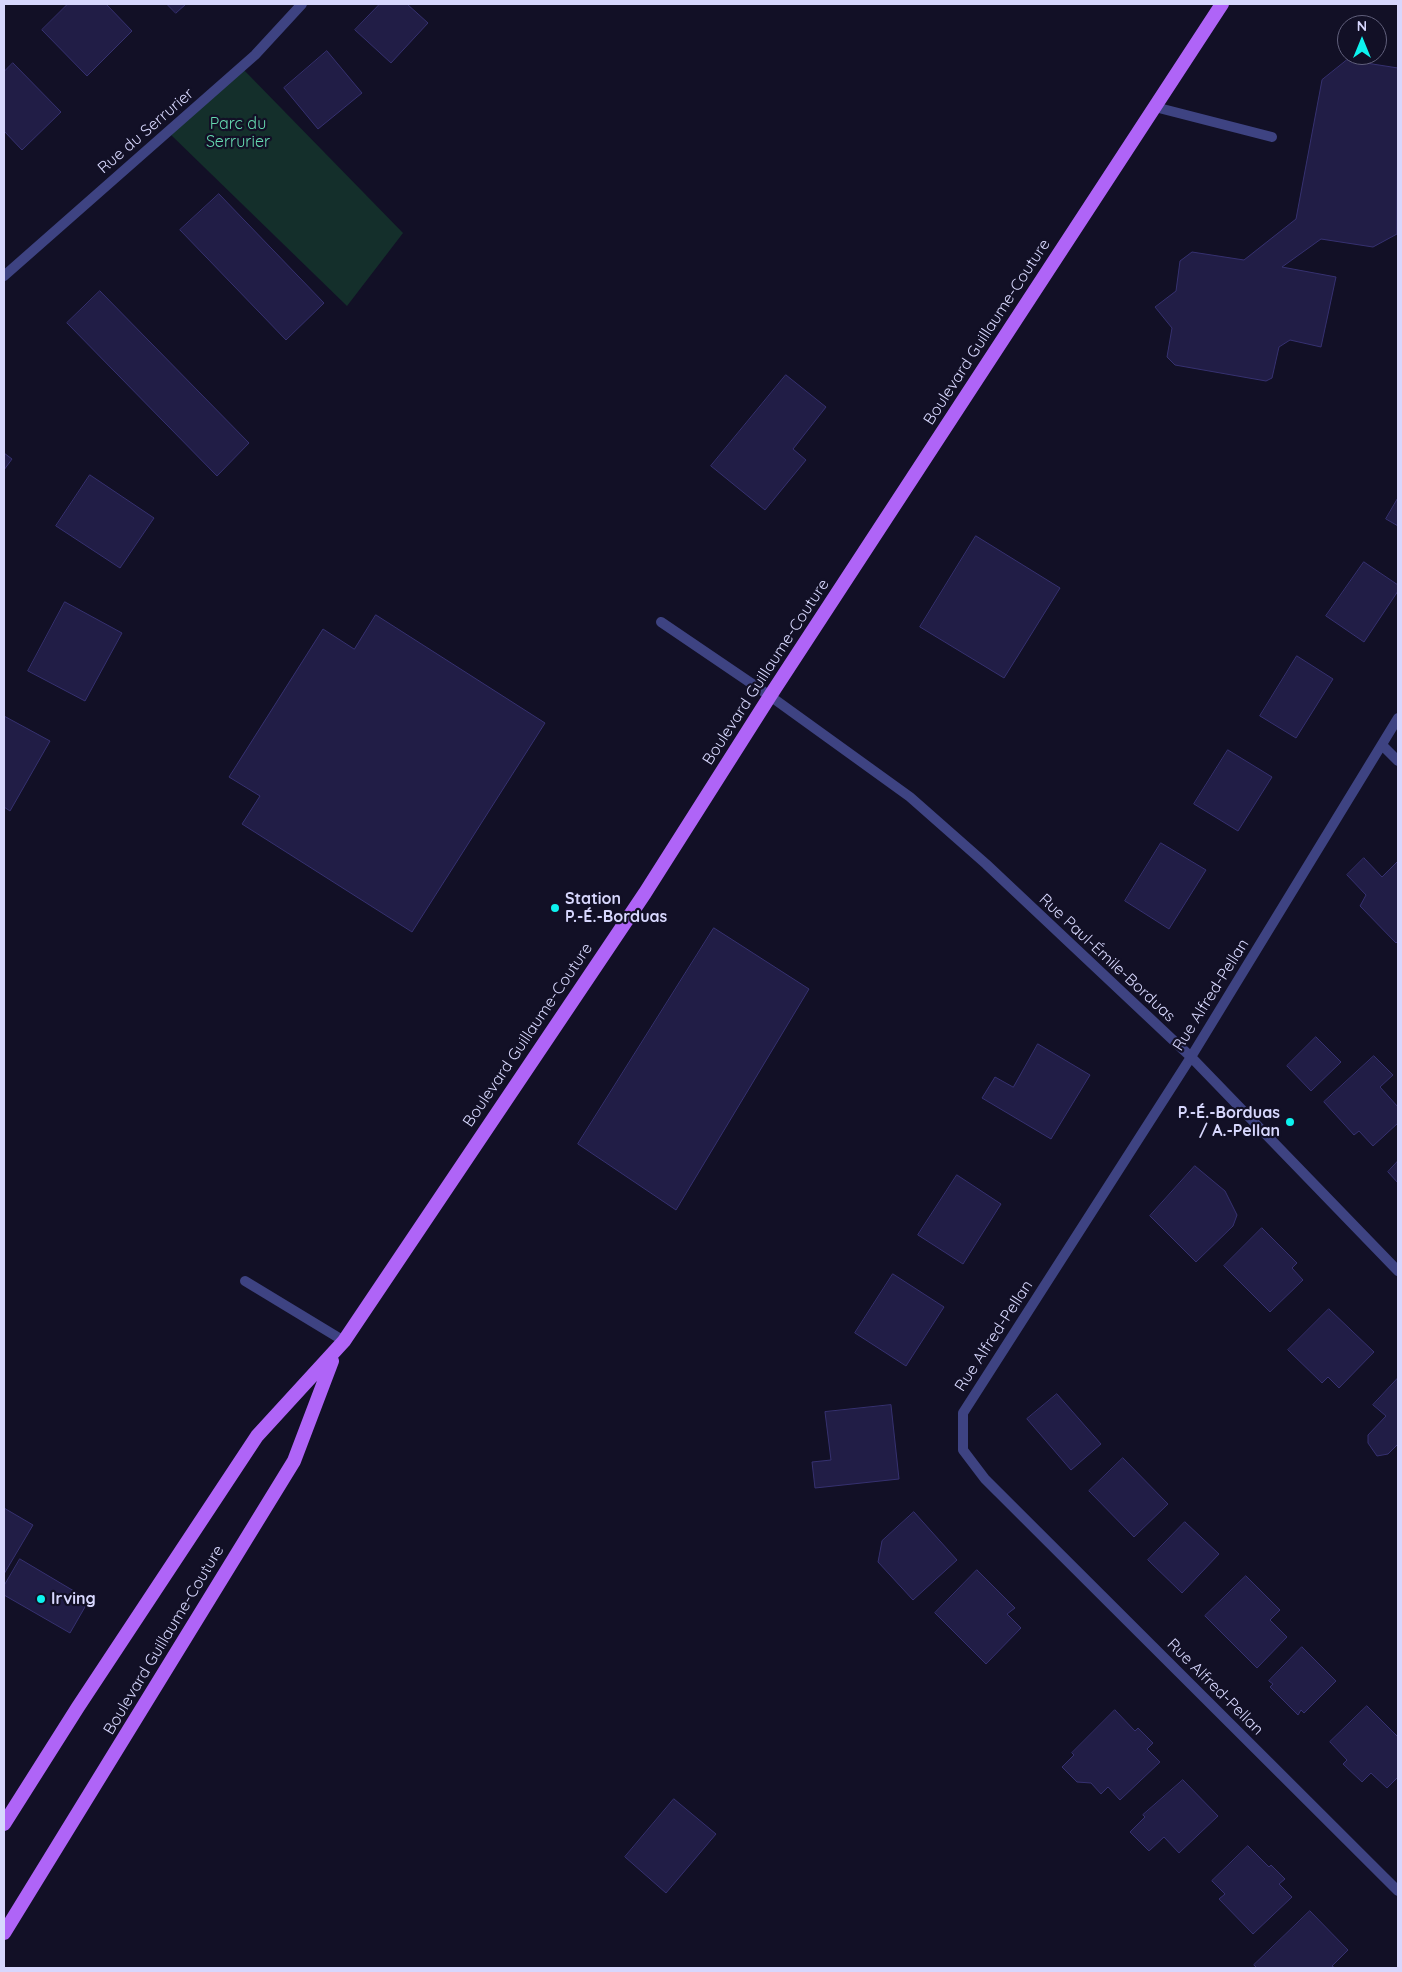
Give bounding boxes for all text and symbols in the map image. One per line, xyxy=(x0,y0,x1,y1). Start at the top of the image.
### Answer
north arrow xyxy=(1337,15,1387,65)
text: N xyxy=(1357,17,1367,35)
street label: Rue du Serrurier xyxy=(94,84,198,178)
park label: Parc du Serrurier xyxy=(206,114,270,152)
street label: Boulevard Guillaume-Couture xyxy=(920,235,1054,429)
street label: Boulevard Guillaume-Couture xyxy=(699,575,833,769)
place label: Station P.-É.-Borduas xyxy=(565,889,667,927)
street label: Rue Paul-Émile-Borduas xyxy=(1035,890,1179,1026)
marker: Station P.-É.-Borduas xyxy=(549,902,561,914)
street label: Rue Alfred-Pellan xyxy=(1169,935,1253,1055)
street label: Boulevard Guillaume-Couture xyxy=(459,939,597,1131)
place label: P.-É.-Borduas / A.-Pellan xyxy=(1178,1103,1280,1141)
marker: P.-É.-Borduas / A.-Pellan xyxy=(1284,1116,1296,1128)
street label: Rue Alfred-Pellan xyxy=(951,1277,1037,1395)
street label: Boulevard Guillaume-Couture xyxy=(100,1542,228,1738)
place label: Irving xyxy=(51,1589,96,1609)
marker: Irving xyxy=(35,1593,47,1605)
street label: Rue Alfred-Pellan xyxy=(1163,1635,1267,1739)

